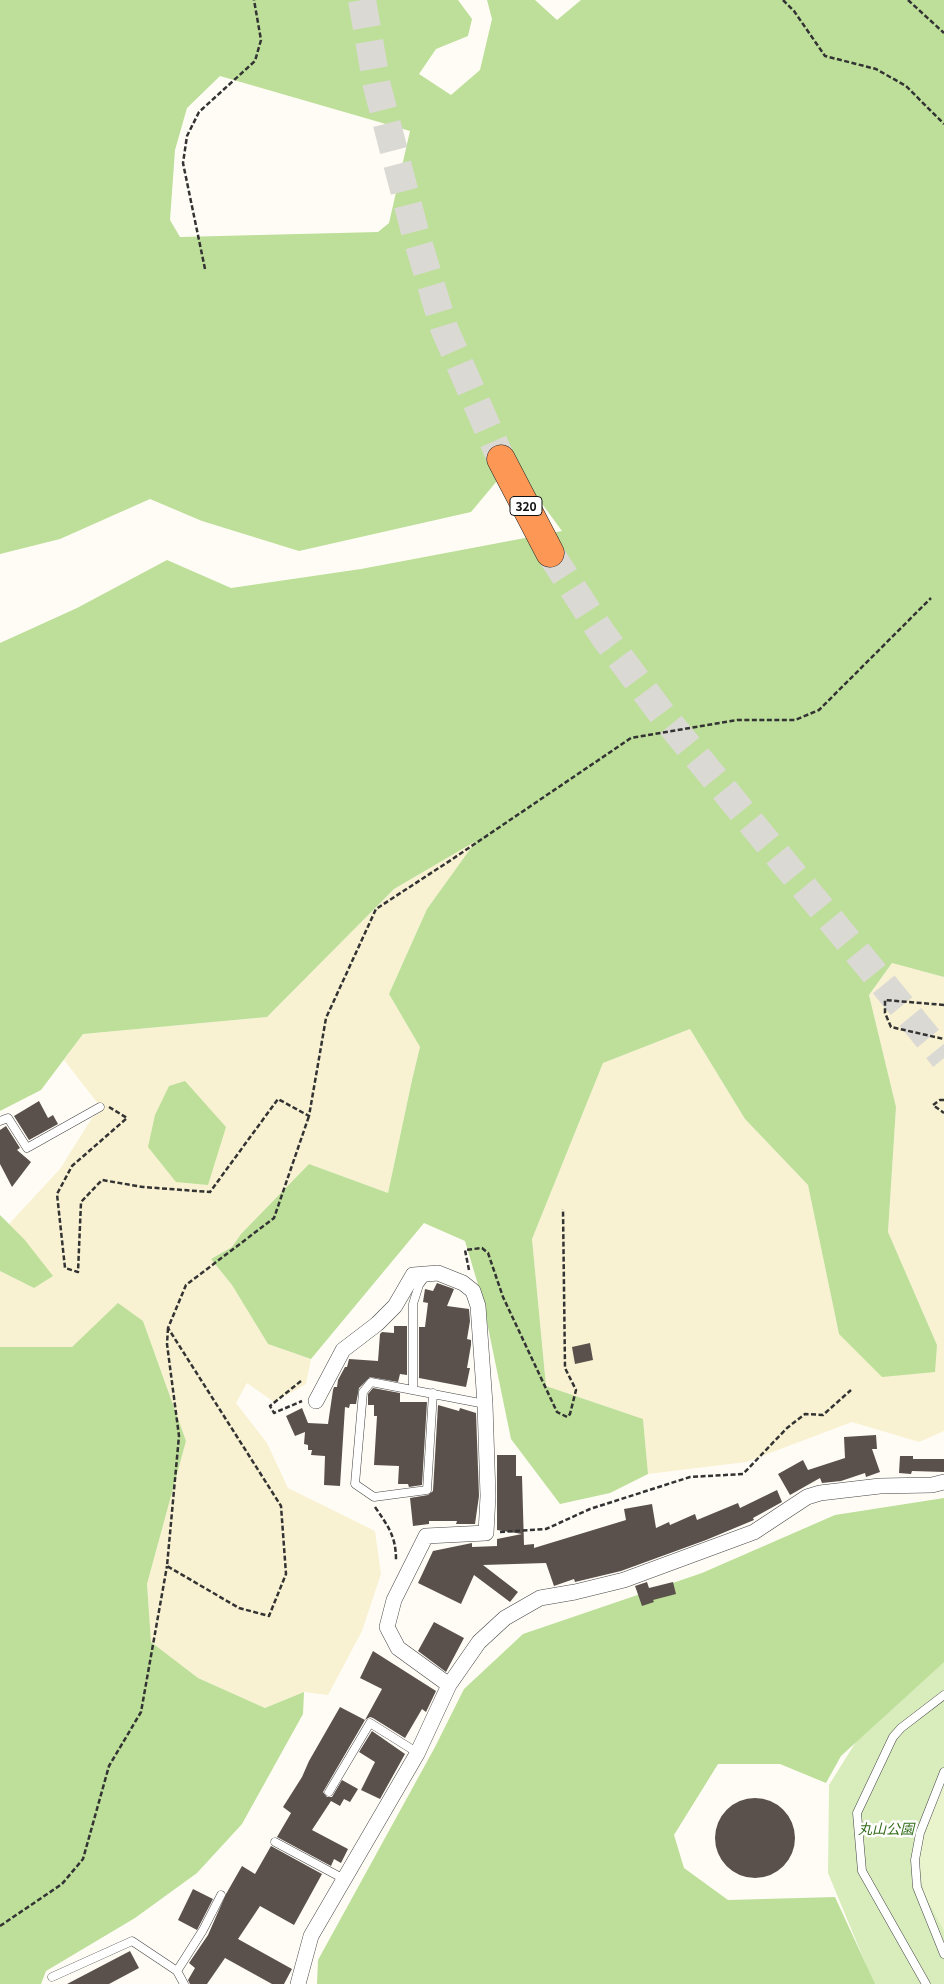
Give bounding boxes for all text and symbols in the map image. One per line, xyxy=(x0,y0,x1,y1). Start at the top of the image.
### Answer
road number: 320 xyxy=(510,496,542,516)
park label: 丸山公園 xyxy=(858,1821,914,1837)

